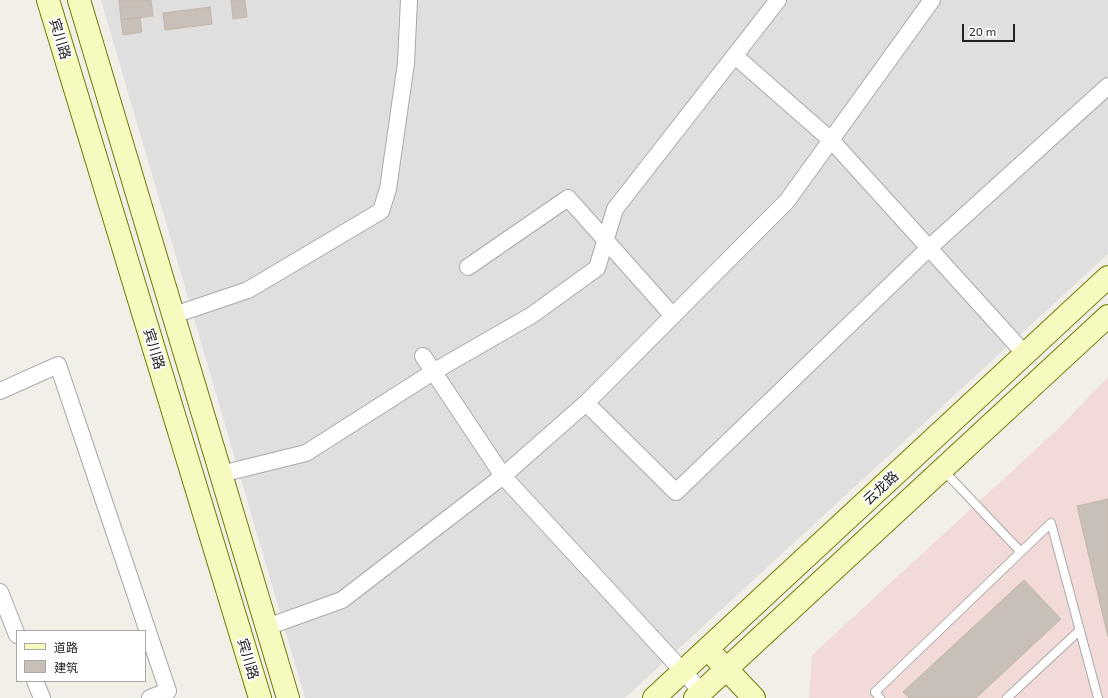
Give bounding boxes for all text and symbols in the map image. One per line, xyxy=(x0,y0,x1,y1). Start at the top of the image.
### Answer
street label: 宾川路 xyxy=(46,16,74,62)
scale bar xyxy=(964,16,1017,42)
text: 20 m xyxy=(969,24,996,38)
street label: 宾川路 xyxy=(140,326,168,372)
street label: 云龙路 xyxy=(860,468,902,508)
legend xyxy=(16,630,146,682)
street label: 宾川路 xyxy=(234,636,262,682)
text: 道路 xyxy=(54,640,78,654)
text: 建筑 xyxy=(54,660,78,674)

